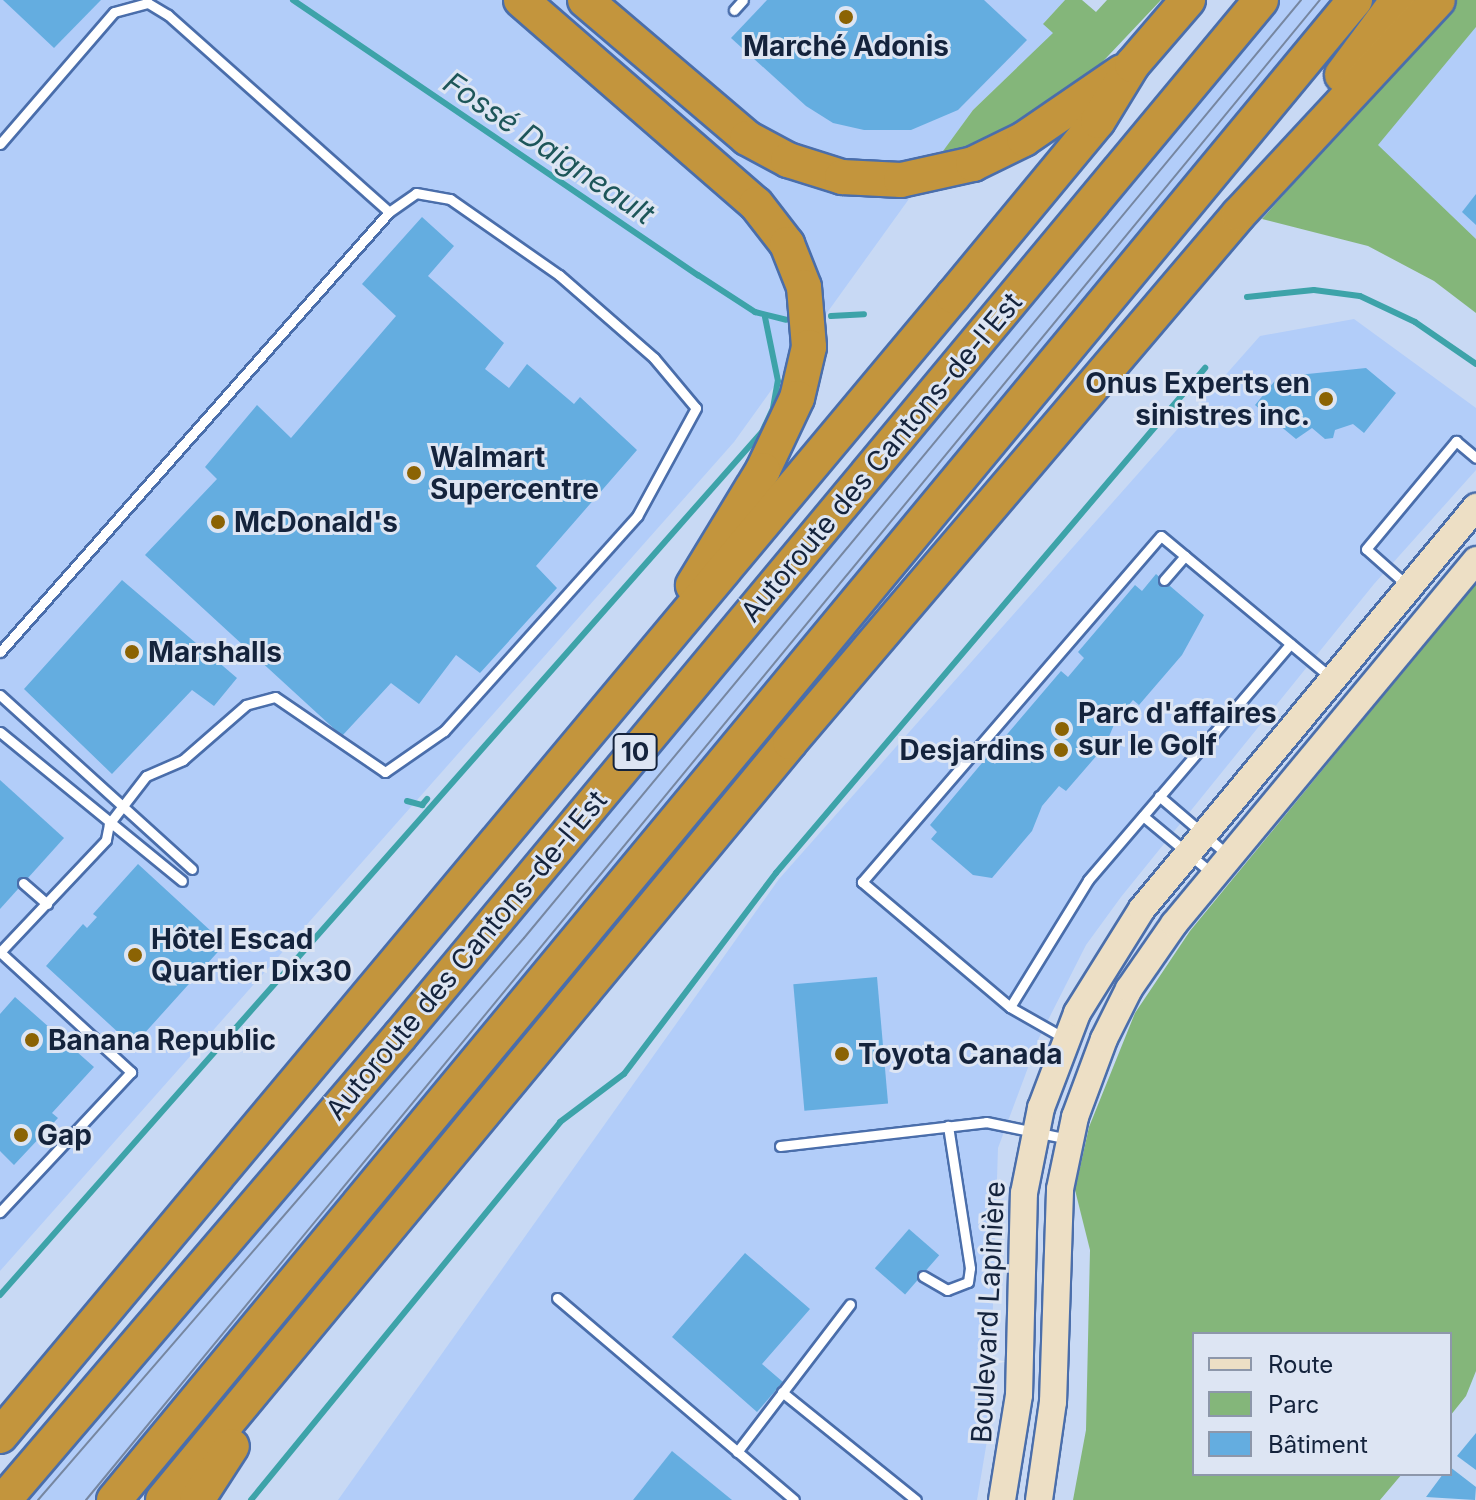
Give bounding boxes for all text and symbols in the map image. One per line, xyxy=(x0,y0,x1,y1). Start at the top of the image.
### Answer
marker: Marché Adonis xyxy=(837,8,855,26)
place label: Marché Adonis xyxy=(743,29,949,63)
water label: Fossé Daigneault xyxy=(437,64,661,232)
street label: Autoroute des Cantons-de-l'Est xyxy=(733,286,1029,628)
place label: Onus Experts en sinistres inc. xyxy=(1085,366,1310,432)
marker: Onus Experts en sinistres inc. xyxy=(1317,390,1335,408)
place label: Walmart Supercentre xyxy=(430,440,599,506)
marker: Walmart Supercentre xyxy=(405,464,423,482)
place label: McDonald's xyxy=(234,505,398,539)
marker: McDonald's xyxy=(209,513,227,531)
place label: Marshalls xyxy=(148,635,282,669)
marker: Marshalls xyxy=(123,643,141,661)
place label: Parc d'affaires sur le Golf xyxy=(1078,696,1277,762)
marker: Parc d'affaires sur le Golf xyxy=(1053,720,1071,738)
road number: 10 xyxy=(611,730,659,774)
place label: Desjardins xyxy=(900,733,1045,767)
marker: Desjardins xyxy=(1052,741,1070,759)
street label: Autoroute des Cantons-de-l'Est xyxy=(318,784,614,1126)
place label: Hôtel Escad Quartier Dix30 xyxy=(151,922,352,988)
marker: Hôtel Escad Quartier Dix30 xyxy=(126,946,144,964)
place label: Banana Republic xyxy=(48,1023,276,1057)
marker: Banana Republic xyxy=(23,1031,41,1049)
place label: Toyota Canada xyxy=(858,1037,1063,1071)
marker: Toyota Canada xyxy=(833,1045,851,1063)
place label: Gap xyxy=(37,1118,92,1152)
marker: Gap xyxy=(12,1126,30,1144)
street label: Boulevard Lapinière xyxy=(964,1180,1012,1444)
legend xyxy=(1192,1332,1452,1476)
text: Route xyxy=(1268,1350,1333,1379)
text: Parc xyxy=(1268,1390,1319,1419)
text: Bâtiment xyxy=(1268,1430,1368,1459)

